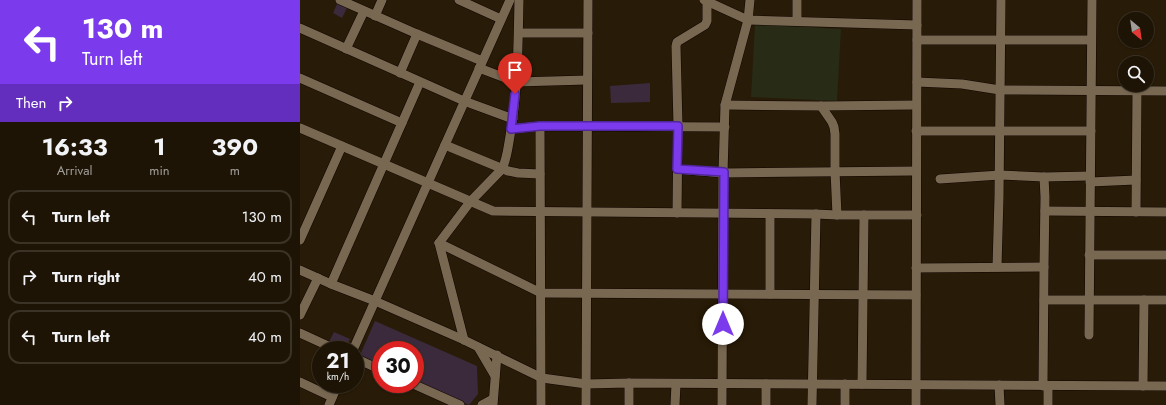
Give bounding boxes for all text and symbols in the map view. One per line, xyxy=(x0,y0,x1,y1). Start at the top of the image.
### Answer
text: 130 m xyxy=(82,8,164,49)
north arrow xyxy=(1118,12,1154,48)
map controls xyxy=(1118,12,1154,92)
icon: left xyxy=(16,16,68,68)
text: Turn left xyxy=(82,46,142,72)
pin xyxy=(498,53,532,94)
button: search xyxy=(1118,56,1154,92)
icon: arrive xyxy=(504,59,526,81)
text: Then xyxy=(16,92,46,114)
icon: right xyxy=(54,92,76,114)
text: 16:33 xyxy=(42,129,108,164)
text: 1 xyxy=(153,129,166,164)
text: 390 xyxy=(211,129,258,164)
text: Arrival xyxy=(57,161,93,180)
text: min xyxy=(149,161,170,180)
text: m xyxy=(230,161,240,180)
icon: left xyxy=(18,206,40,228)
text: Turn left xyxy=(52,206,110,228)
text: 130 m xyxy=(242,206,282,228)
icon: right xyxy=(18,266,40,288)
text: Turn right xyxy=(52,266,120,288)
text: 40 m xyxy=(248,266,282,288)
position arrow xyxy=(702,303,744,345)
icon: left xyxy=(18,326,40,348)
text: Turn left xyxy=(52,326,110,348)
text: 40 m xyxy=(248,326,282,348)
speed limit sign: 30 xyxy=(372,341,424,393)
text: 21 xyxy=(326,347,350,376)
text: km/h xyxy=(327,369,349,384)

